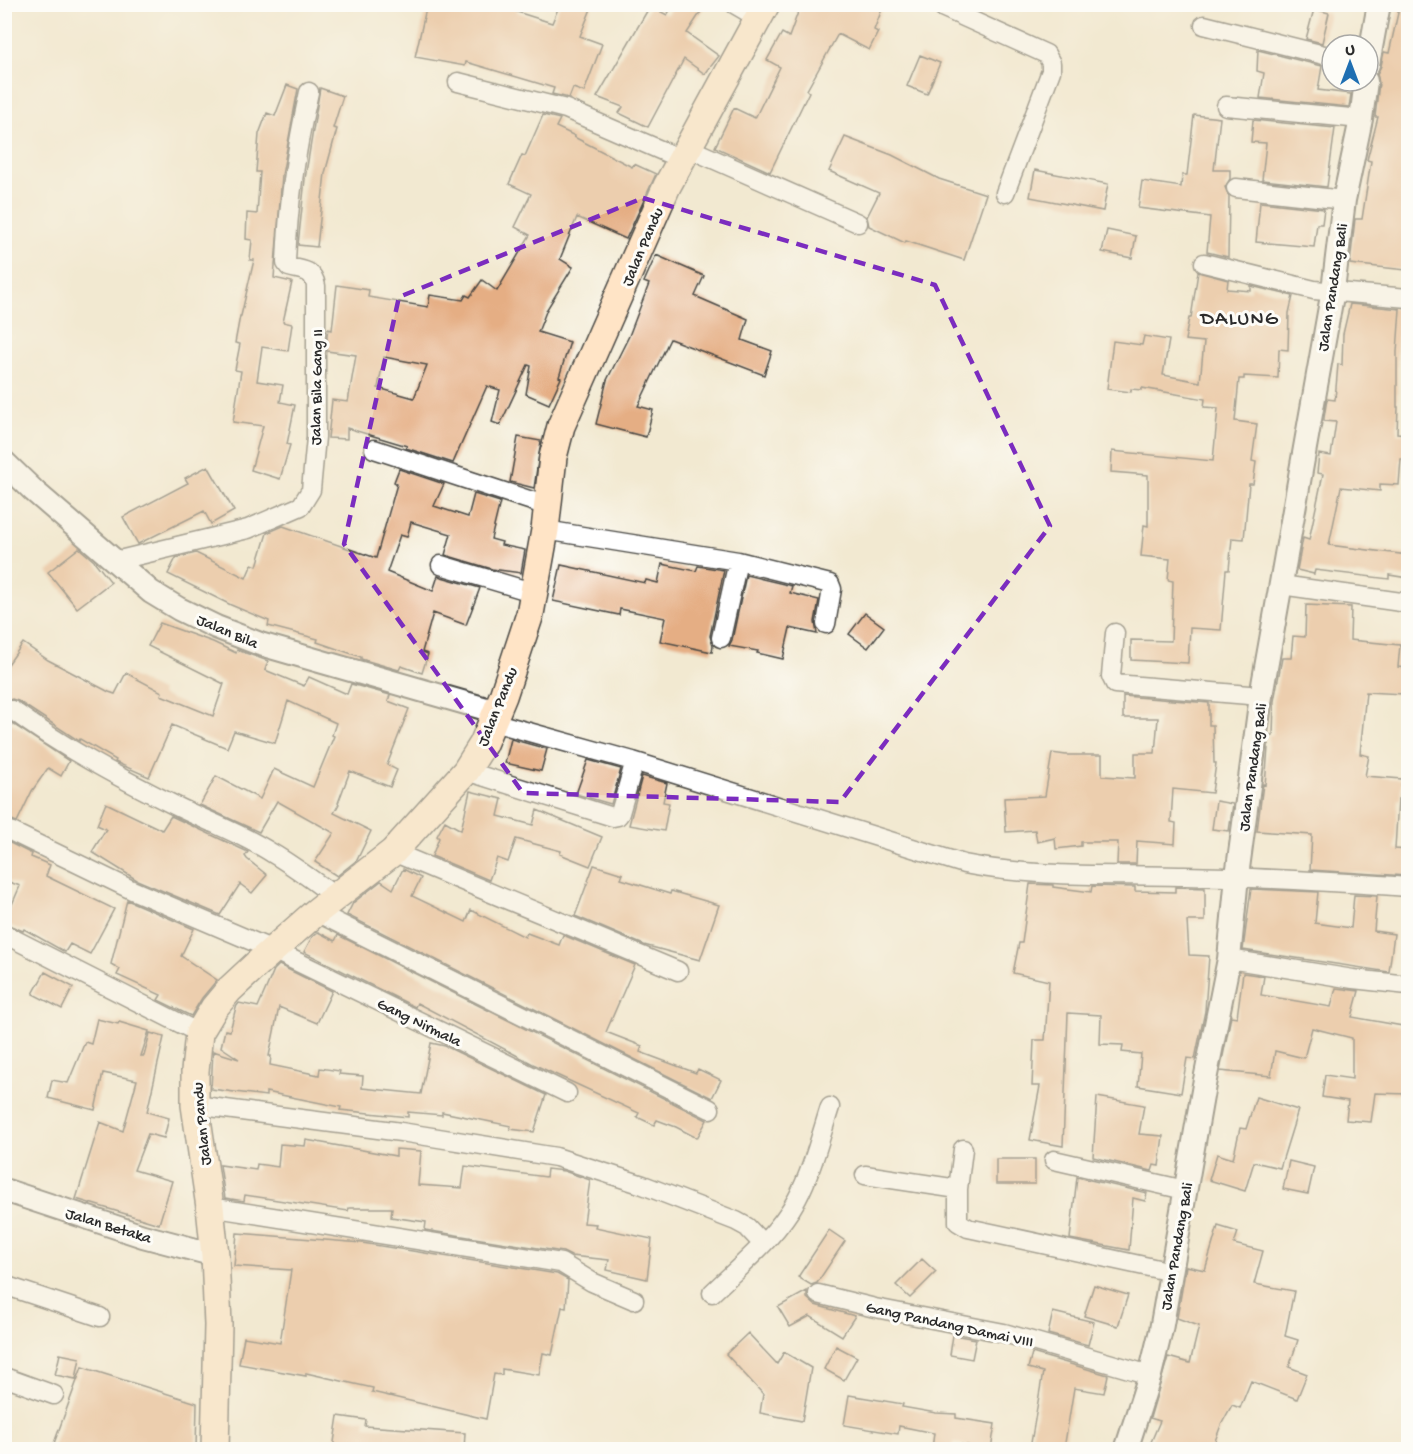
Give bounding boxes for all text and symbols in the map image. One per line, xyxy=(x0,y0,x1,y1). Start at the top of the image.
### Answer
north arrow xyxy=(1320,33,1380,93)
text: U xyxy=(1345,42,1355,61)
street label: Jalan Pandu xyxy=(619,205,669,289)
street label: Jalan Pandang Bali xyxy=(1315,222,1354,353)
district label: DALUNG xyxy=(1199,309,1279,332)
street label: Jalan Bila Gang II xyxy=(308,329,329,445)
street label: Jalan Bila xyxy=(193,612,261,655)
street label: Jalan Pandu xyxy=(475,665,524,750)
street label: Jalan Pandang Bali xyxy=(1236,702,1273,833)
street label: Gang Nirmala xyxy=(373,996,465,1053)
street label: Jalan Pandu xyxy=(190,1081,217,1166)
street label: Jalan Pandang Bali xyxy=(1158,1181,1199,1312)
street label: Jalan Betaka xyxy=(63,1205,154,1250)
street label: Gang Pandang Damai VIII xyxy=(864,1299,1035,1353)

